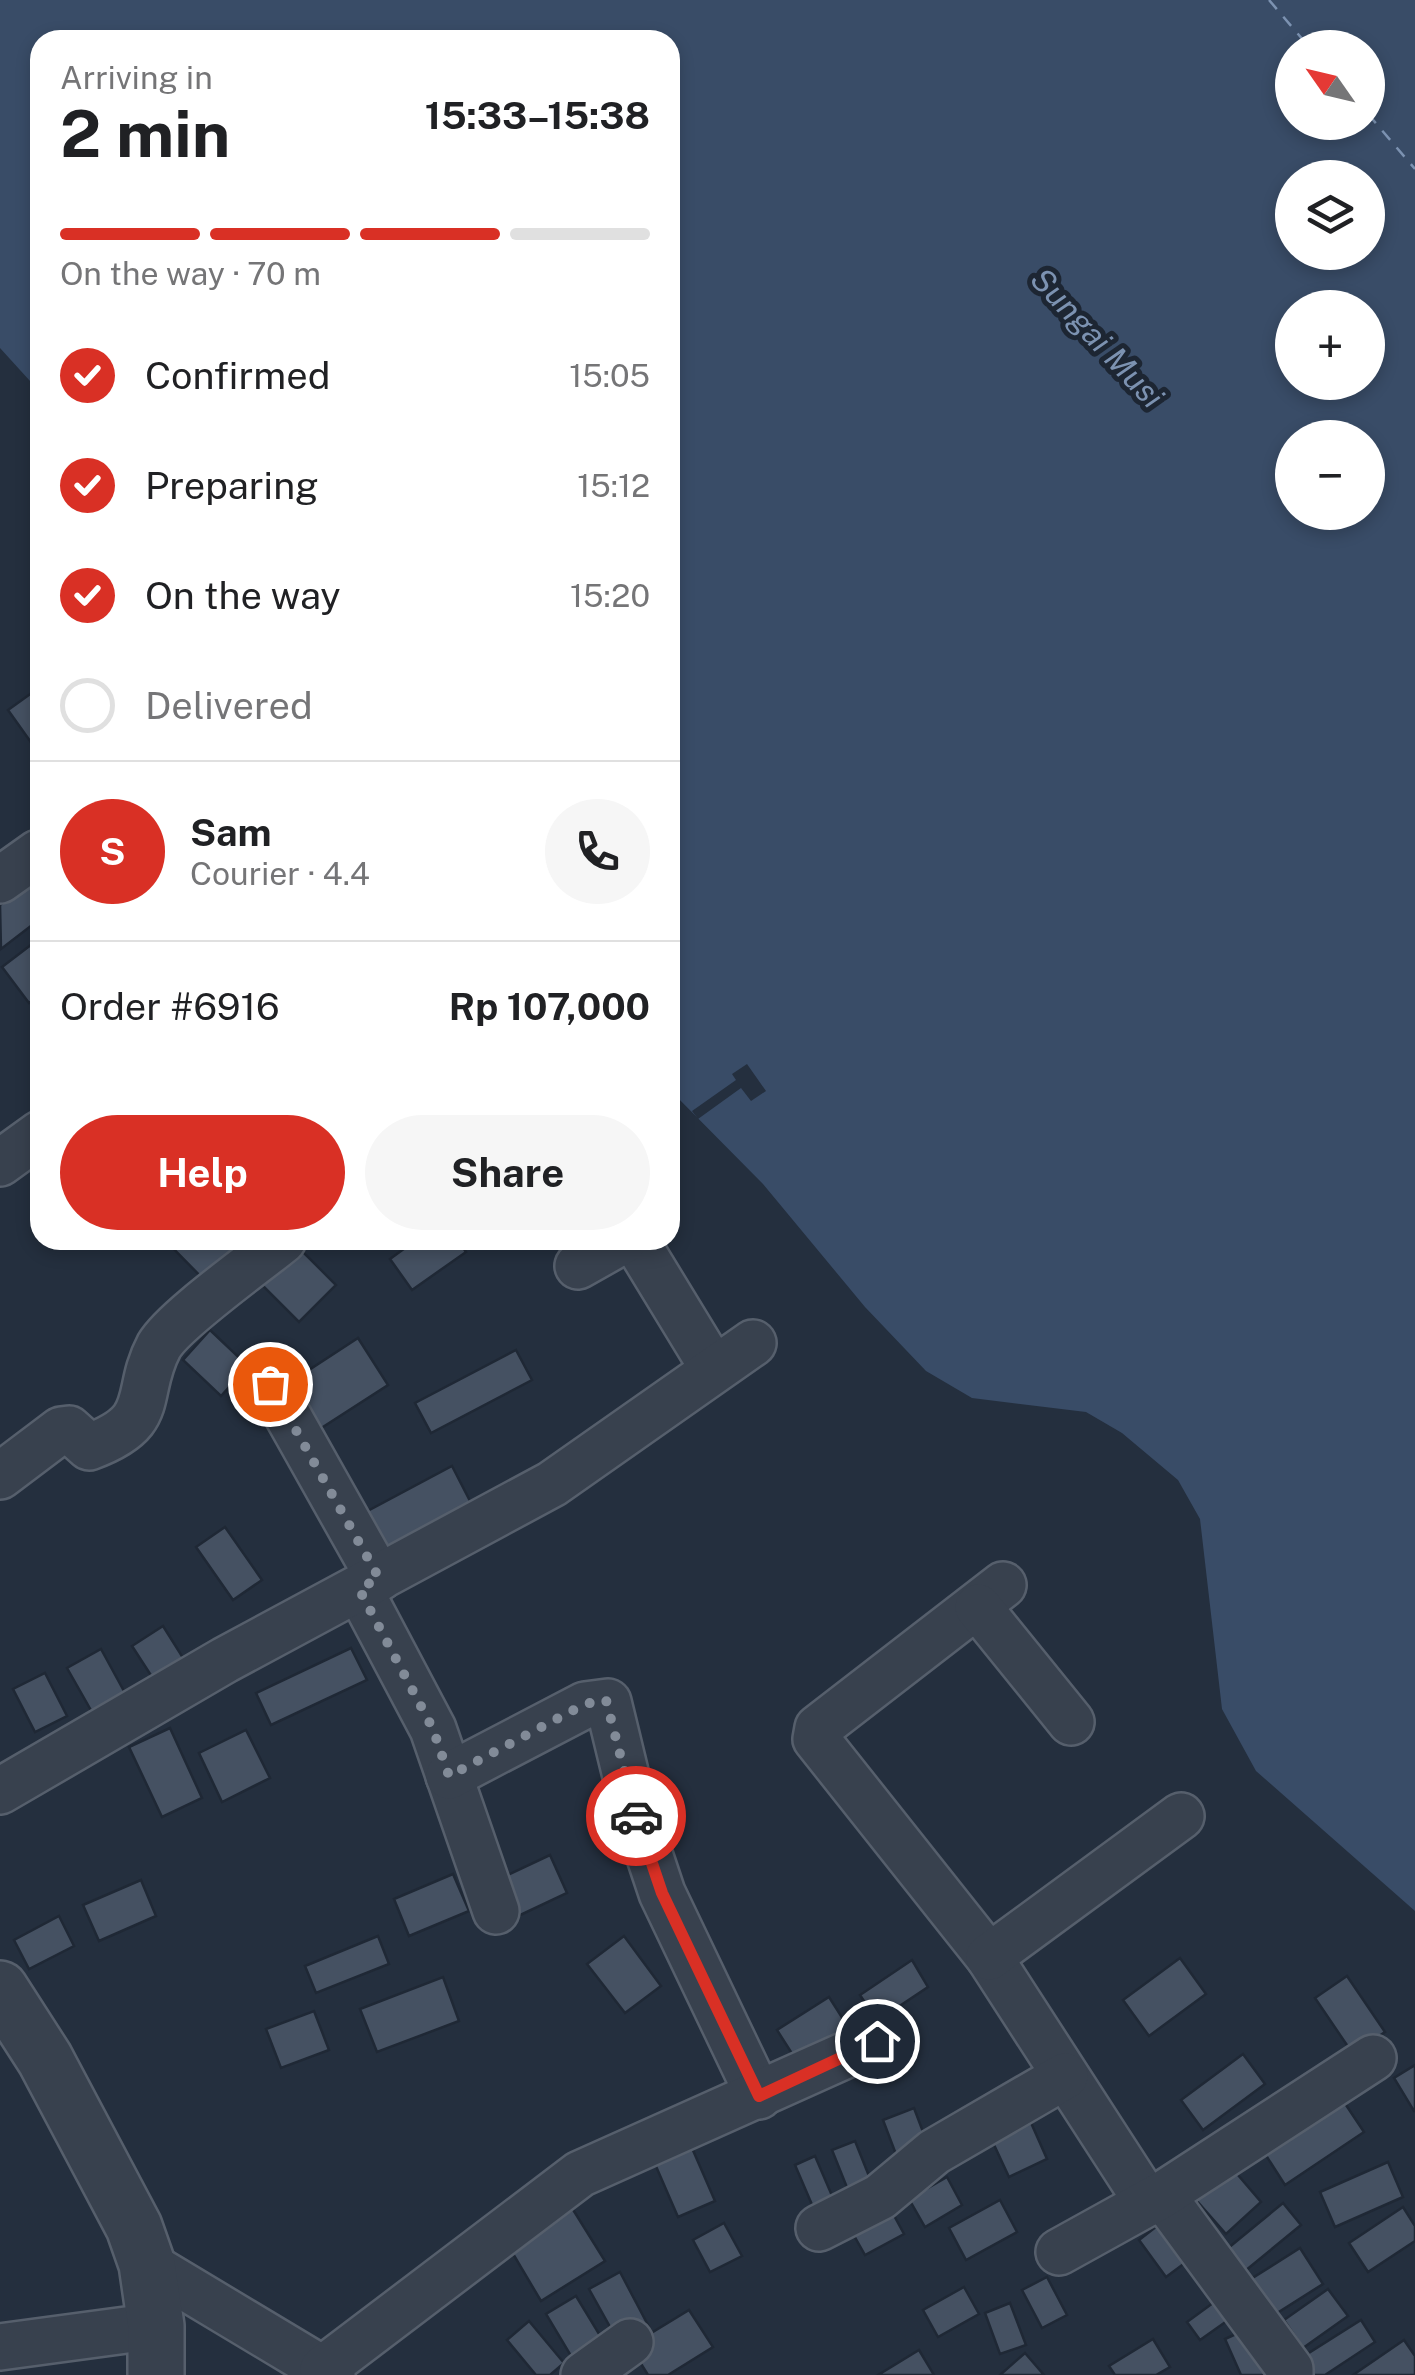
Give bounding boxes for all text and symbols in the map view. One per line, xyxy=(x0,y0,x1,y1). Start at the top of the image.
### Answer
north arrow xyxy=(1275,30,1385,140)
map controls xyxy=(1275,30,1385,530)
text: Arriving in xyxy=(60,59,213,96)
text: 15:33–15:38 xyxy=(425,93,650,138)
text: 2 min xyxy=(60,95,230,172)
button: layers xyxy=(1275,160,1385,270)
text: On the way · 70 m xyxy=(60,255,321,292)
water label: Sungai Musi xyxy=(1023,260,1171,415)
button: + xyxy=(1275,290,1385,400)
icon: check xyxy=(60,348,115,403)
text: Confirmed xyxy=(145,353,330,398)
text: 15:05 xyxy=(569,357,650,394)
button: − xyxy=(1275,420,1385,530)
icon: check xyxy=(60,458,115,513)
text: Preparing xyxy=(145,463,319,508)
text: 15:12 xyxy=(577,467,650,504)
icon: check xyxy=(60,568,115,623)
text: On the way xyxy=(145,573,341,618)
text: 15:20 xyxy=(570,577,650,614)
text: Delivered xyxy=(145,683,313,728)
button: phone xyxy=(545,799,650,904)
text: Sam xyxy=(190,810,272,855)
text: S xyxy=(99,829,126,874)
text: Courier · 4.4 xyxy=(190,855,370,892)
text: Order #6916 xyxy=(60,984,280,1029)
text: Rp 107,000 xyxy=(449,984,650,1029)
button: Help xyxy=(60,1115,345,1230)
button: Share xyxy=(365,1115,650,1230)
pin xyxy=(228,1342,313,1427)
icon: bag xyxy=(243,1357,298,1412)
courier xyxy=(586,1766,686,1866)
icon: car xyxy=(609,1789,664,1844)
pin xyxy=(835,1999,920,2084)
icon: home xyxy=(850,2014,905,2069)

